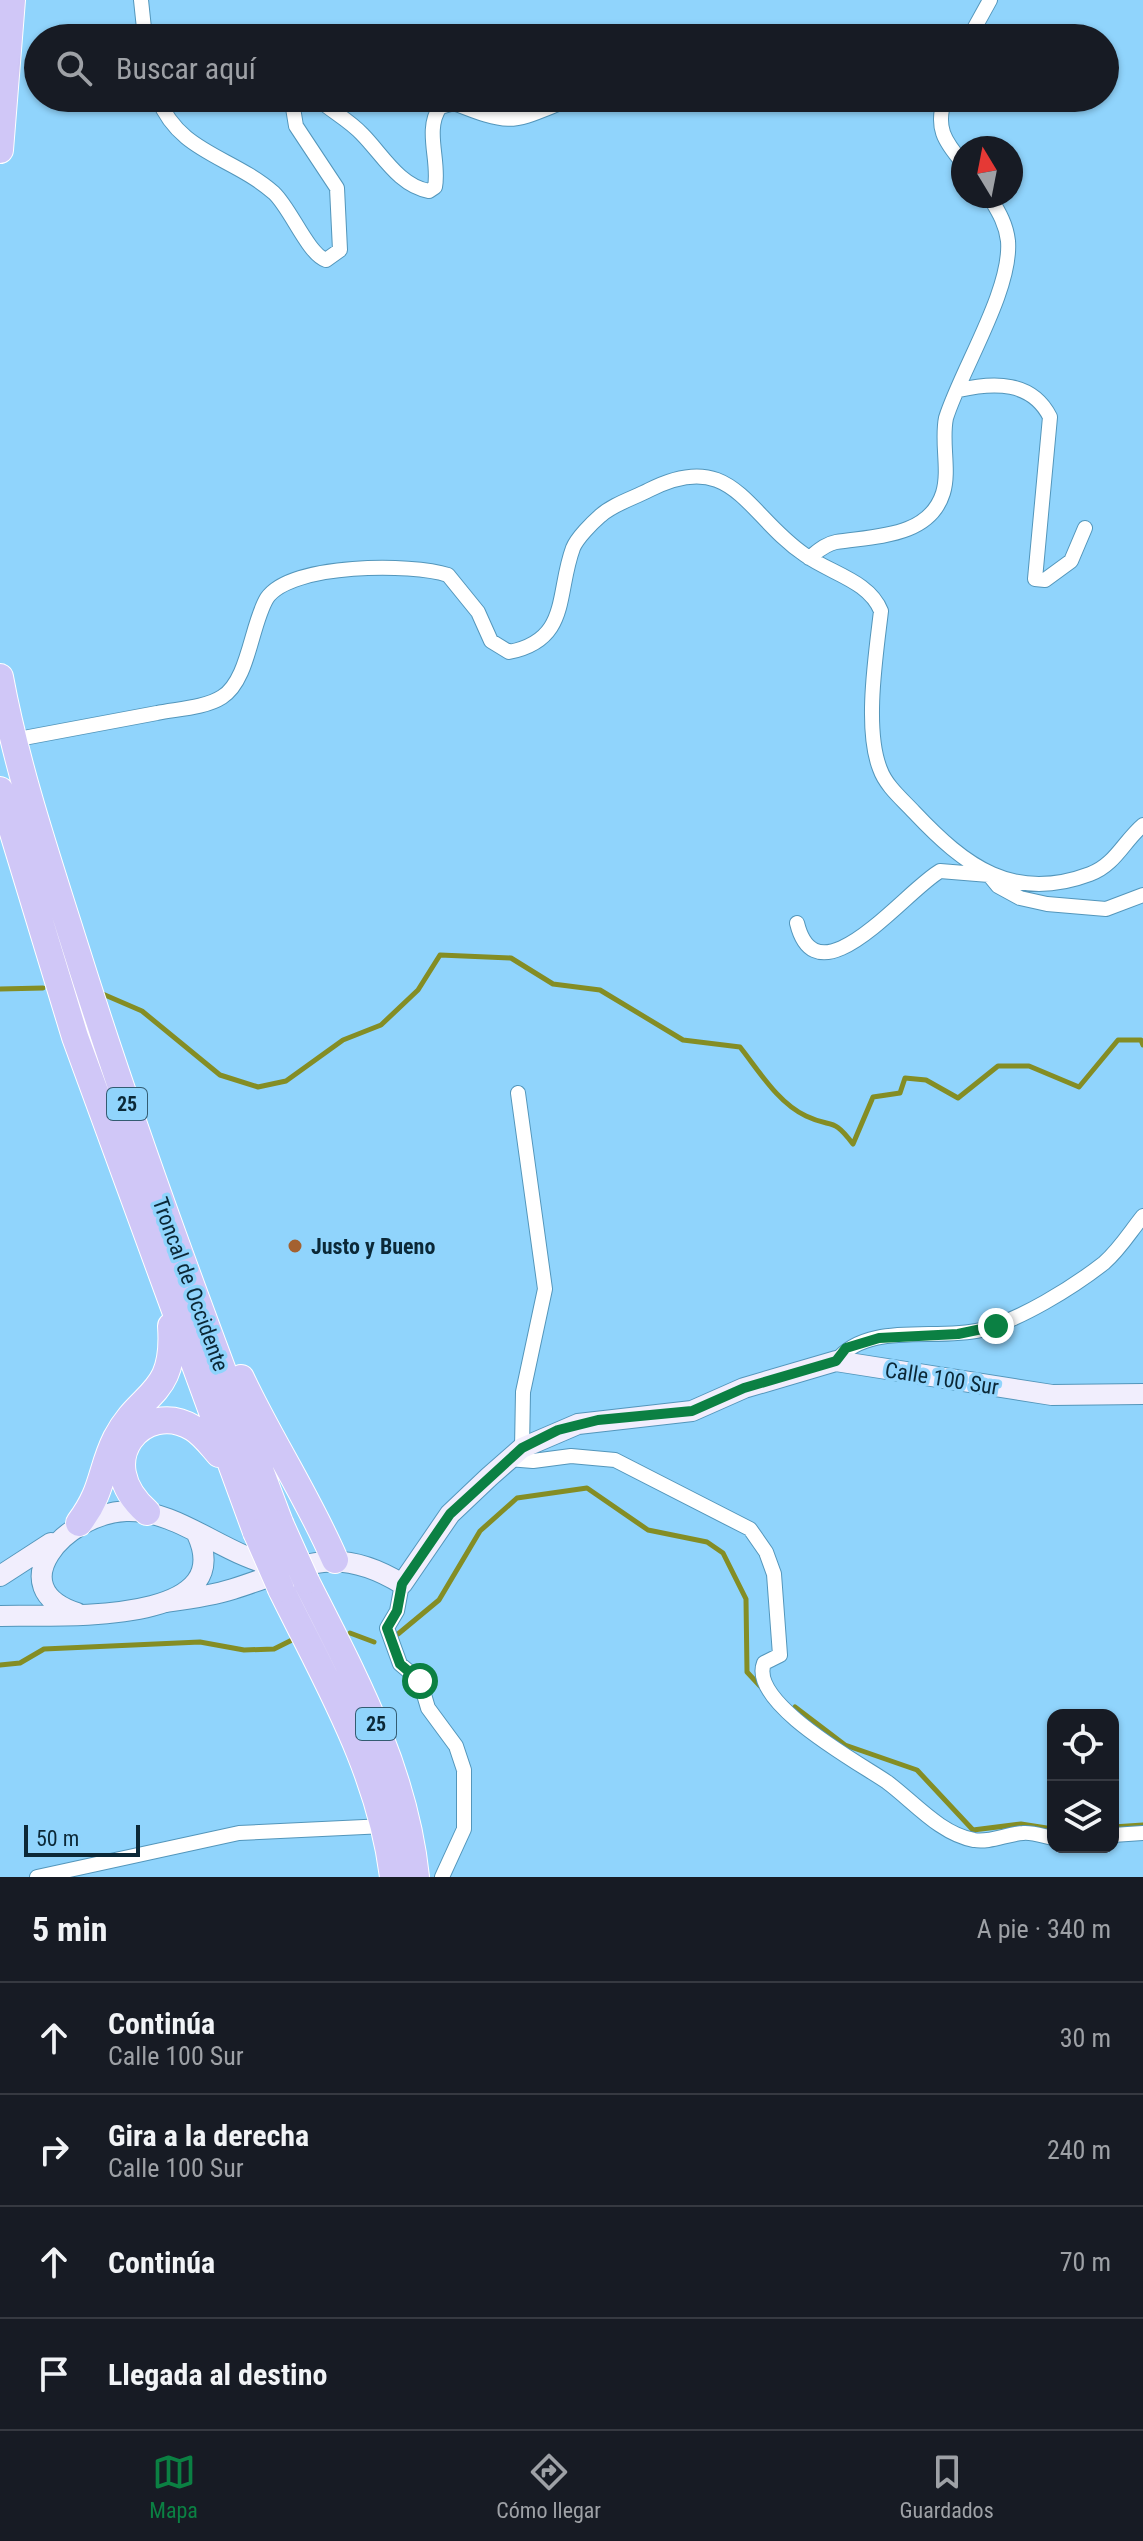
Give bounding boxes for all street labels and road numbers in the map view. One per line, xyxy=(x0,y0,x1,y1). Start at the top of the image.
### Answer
road number: 25 xyxy=(107,1088,147,1120)
street label: Troncal de Occidente xyxy=(147,1194,234,1375)
street label: Calle 100 Sur xyxy=(883,1357,1001,1400)
road number: 25 xyxy=(356,1708,396,1740)

